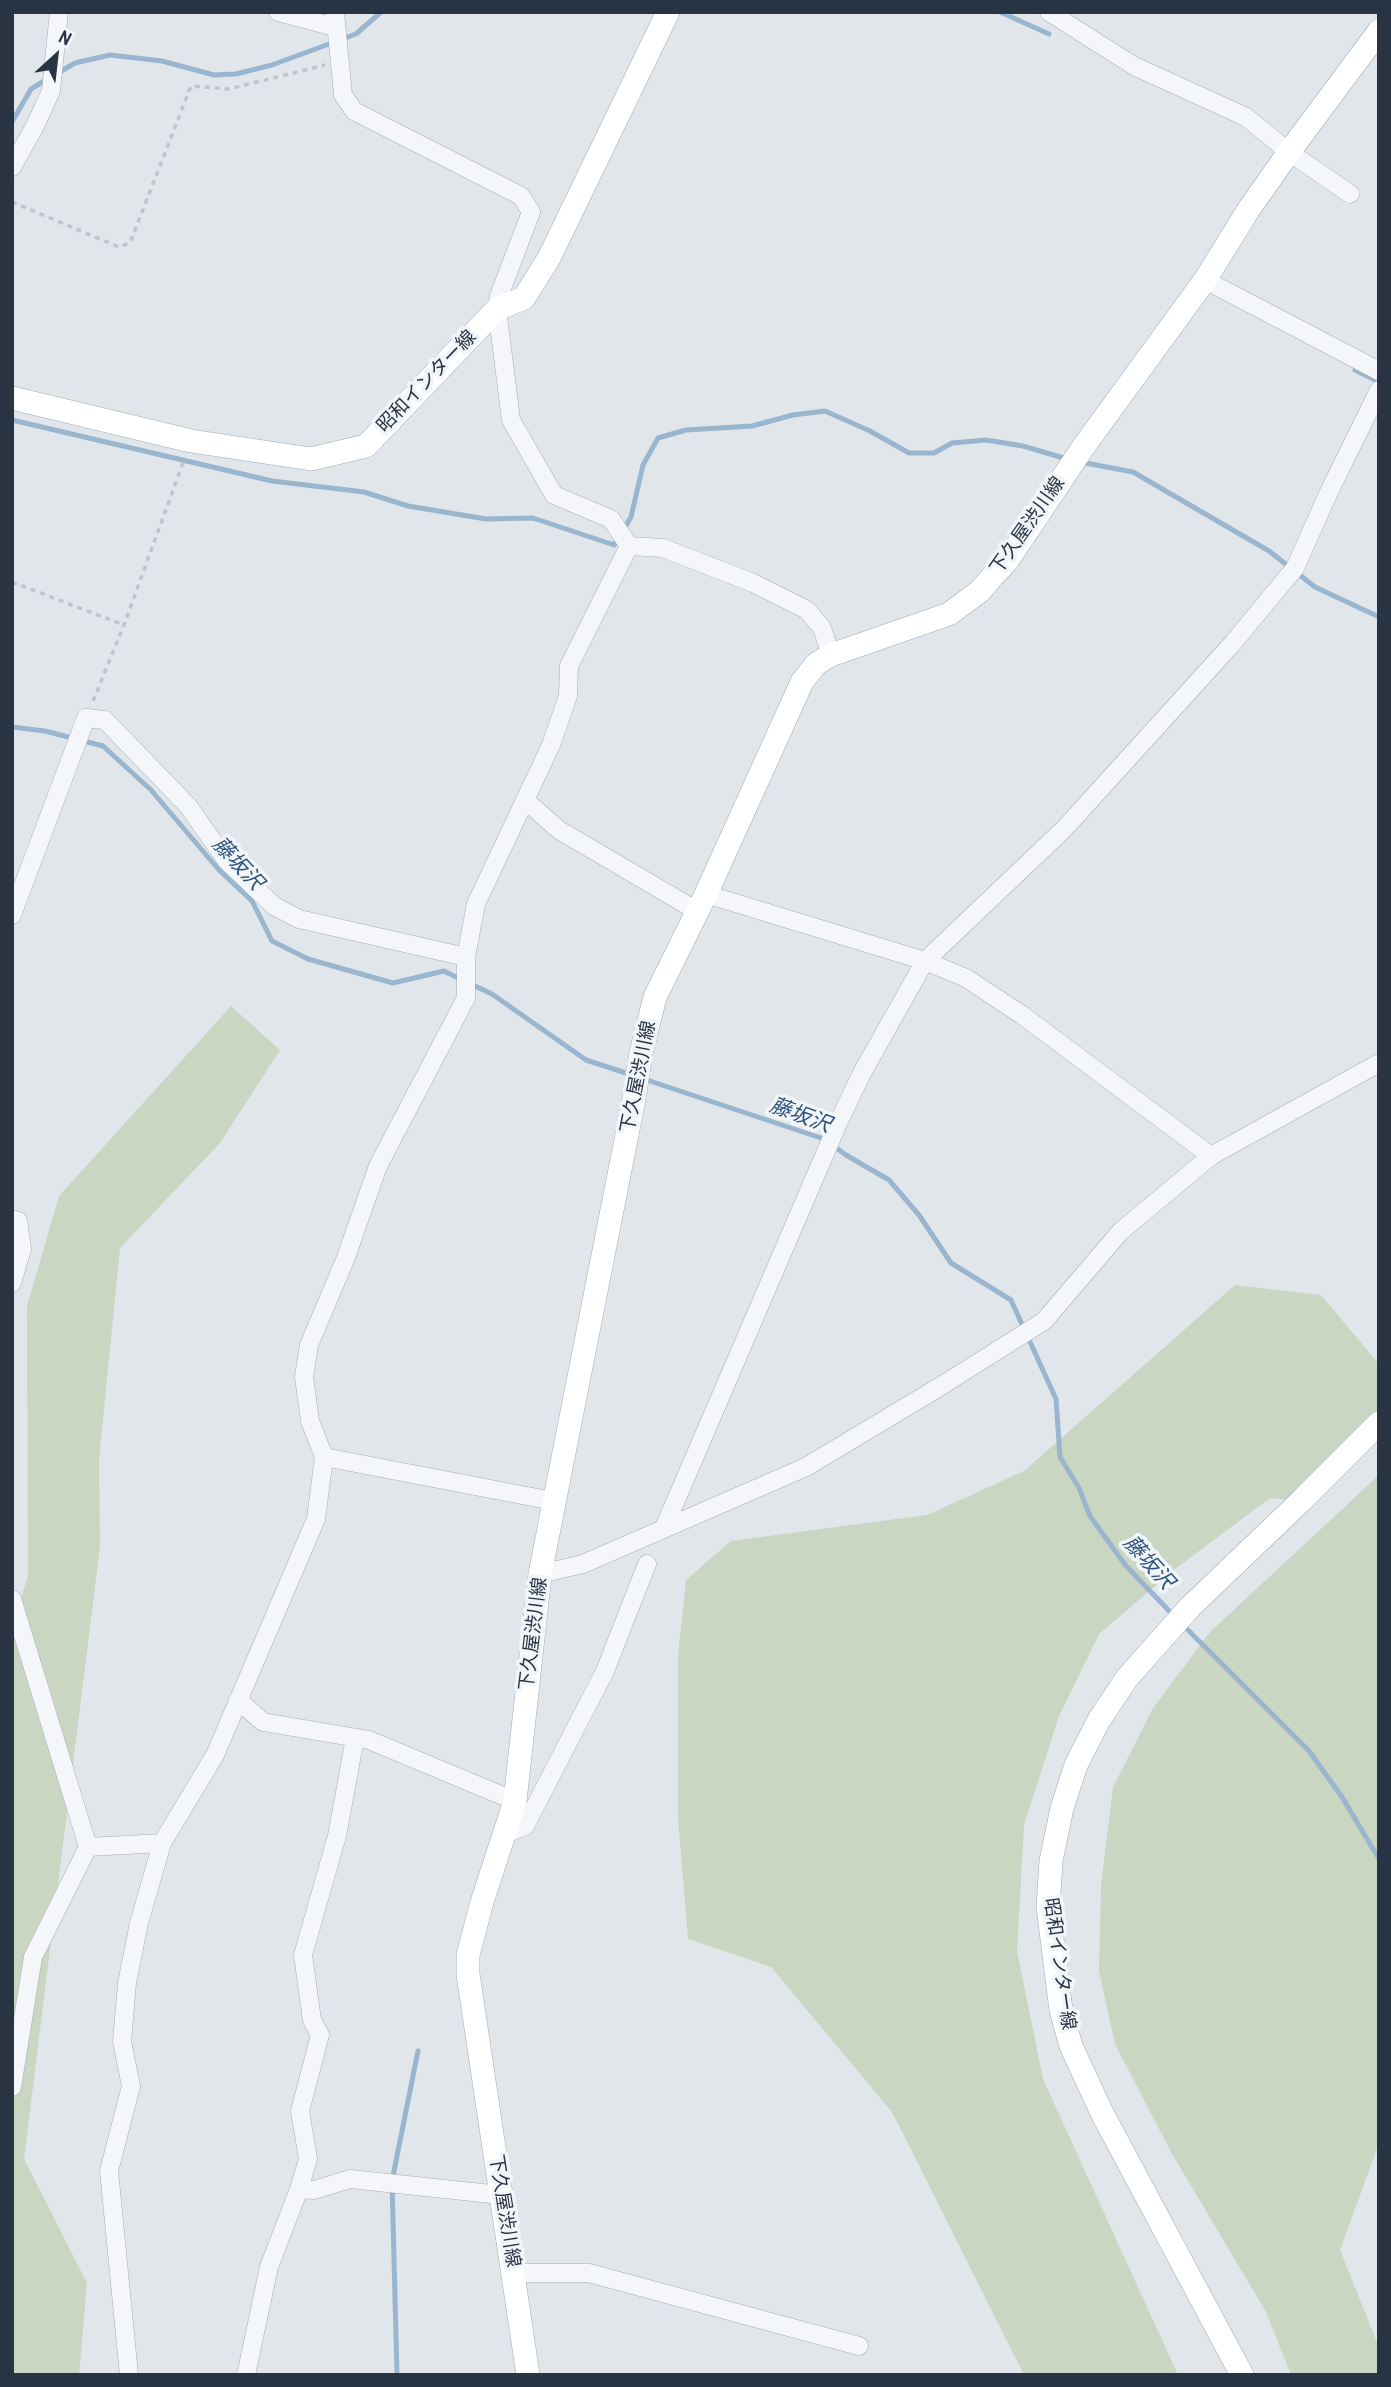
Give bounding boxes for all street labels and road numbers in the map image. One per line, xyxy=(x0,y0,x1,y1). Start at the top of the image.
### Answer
street label: 昭和インター線 xyxy=(373,326,481,438)
street label: 下久屋渋川線 xyxy=(986,473,1070,579)
street label: 下久屋渋川線 xyxy=(617,1019,661,1135)
street label: 下久屋渋川線 xyxy=(516,1576,552,1692)
street label: 昭和インター線 xyxy=(1038,1897,1080,2031)
street label: 下久屋渋川線 xyxy=(484,2153,524,2269)

